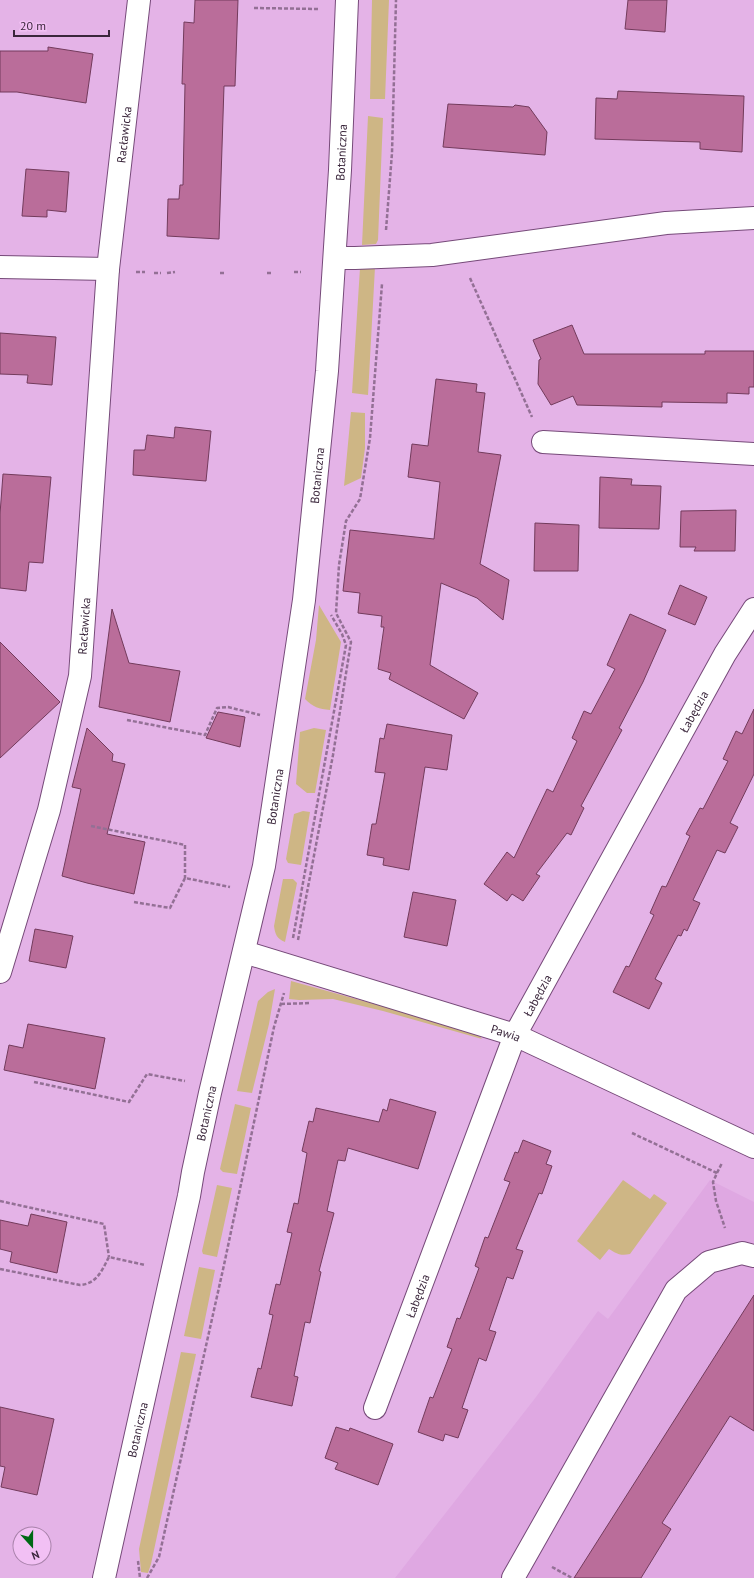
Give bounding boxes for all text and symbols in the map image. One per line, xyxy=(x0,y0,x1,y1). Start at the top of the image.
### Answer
scale bar xyxy=(14,12,109,38)
text: 20 m xyxy=(20,18,46,33)
street label: Racławicka xyxy=(113,105,134,164)
street label: Botaniczna xyxy=(332,124,349,181)
street label: Botaniczna xyxy=(306,447,327,504)
street label: Racławicka xyxy=(74,597,93,655)
street label: Łabędzia xyxy=(676,688,711,735)
street label: Botaniczna xyxy=(263,768,286,826)
street label: Łabędzia xyxy=(519,971,555,1019)
street label: Pawia xyxy=(489,1021,523,1044)
street label: Botaniczna xyxy=(192,1084,219,1142)
street label: Łabędzia xyxy=(402,1272,432,1320)
street label: Botaniczna xyxy=(124,1400,150,1459)
north arrow xyxy=(12,1526,52,1566)
text: N xyxy=(30,1548,41,1563)

